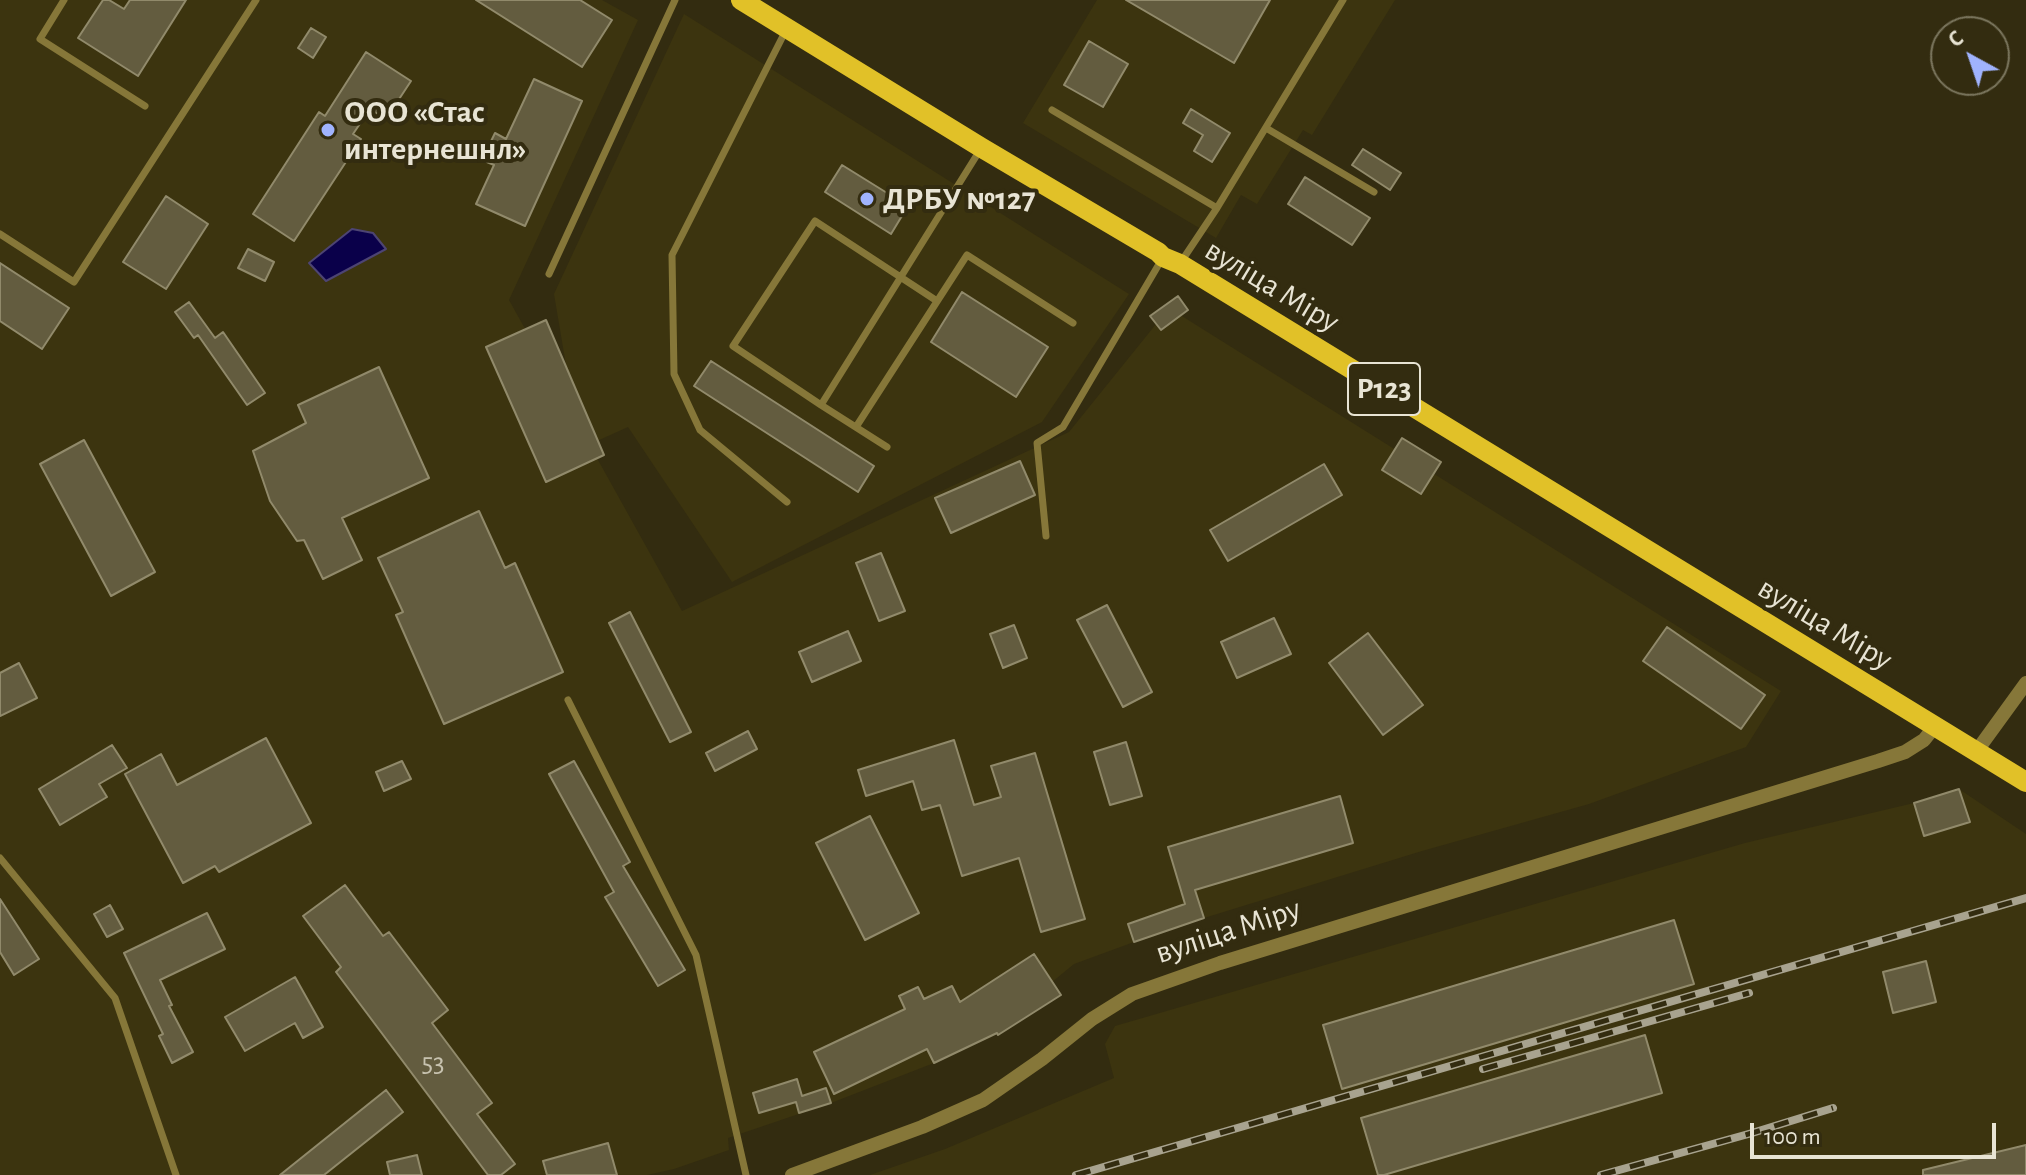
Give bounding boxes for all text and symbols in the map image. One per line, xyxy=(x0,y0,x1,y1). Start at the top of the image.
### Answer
north arrow xyxy=(1930,16,2010,96)
text: С xyxy=(1944,27,1968,51)
place label: ООО «Стас интернешнл» xyxy=(344,93,526,168)
marker: ООО «Стас интернешнл» xyxy=(319,121,337,139)
place label: ДРБУ №127 xyxy=(883,180,1036,218)
marker: ДРБУ №127 xyxy=(858,190,876,208)
street label: вуліца Міру xyxy=(1198,231,1346,341)
road number: Р123 xyxy=(1348,363,1420,415)
street label: вуліца Міру xyxy=(1751,569,1899,679)
street label: вуліца Міру xyxy=(1151,890,1305,972)
house number: 53 xyxy=(421,1046,445,1080)
scale bar xyxy=(1754,1107,2000,1157)
text: 100 m xyxy=(1764,1125,1821,1149)

